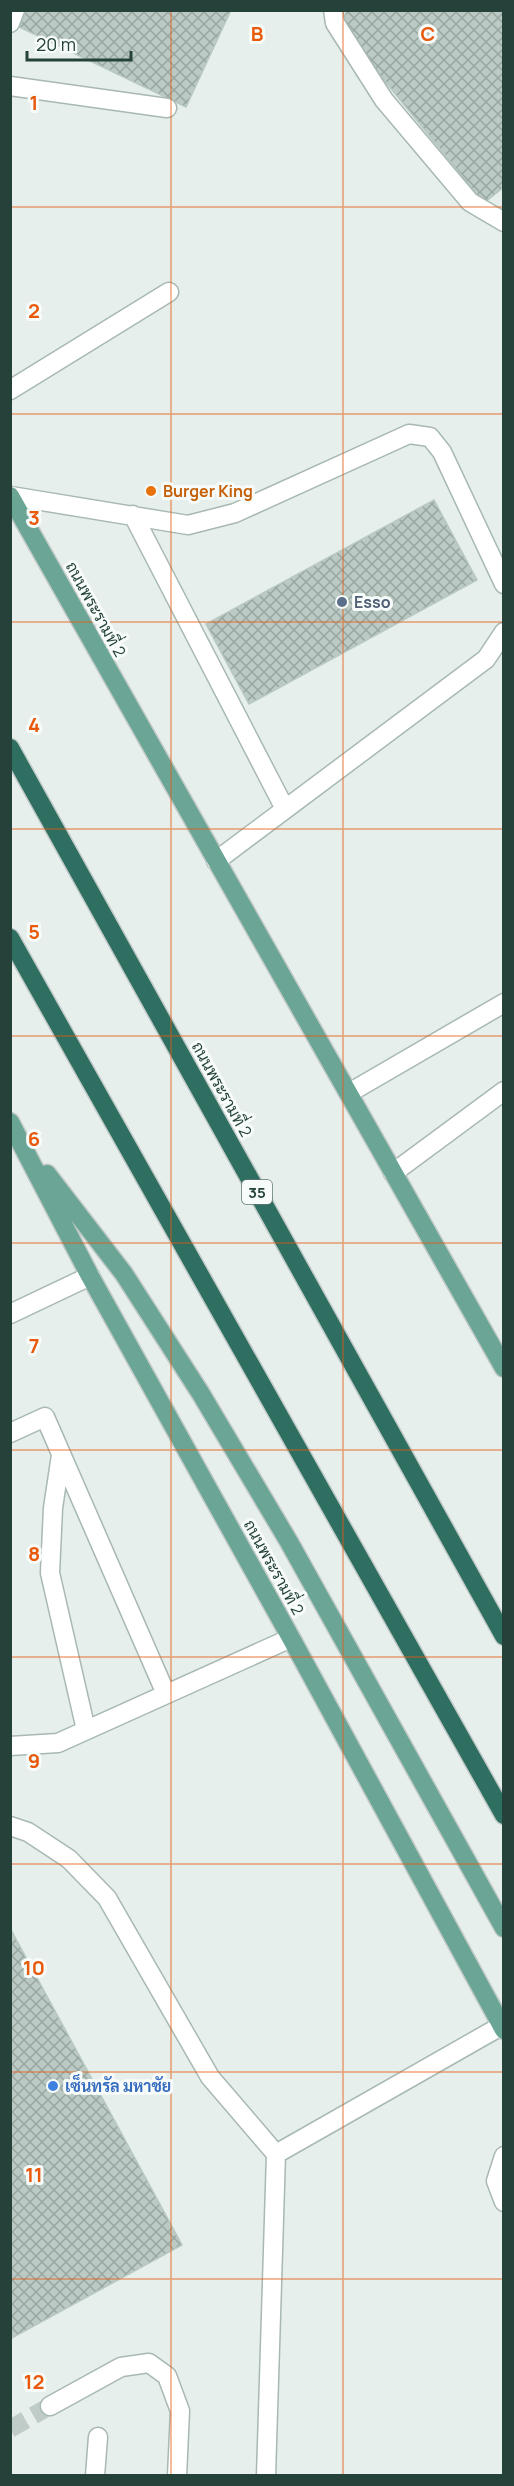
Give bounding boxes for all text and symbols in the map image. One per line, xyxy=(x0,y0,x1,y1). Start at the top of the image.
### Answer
text: B xyxy=(251,20,264,47)
text: C xyxy=(421,20,435,47)
scale bar xyxy=(27,24,130,62)
text: 20 m xyxy=(36,32,76,56)
text: 1 xyxy=(30,89,38,116)
text: 2 xyxy=(28,297,40,324)
place label: Burger King xyxy=(163,480,253,502)
marker: Burger King xyxy=(144,484,158,498)
text: 3 xyxy=(28,504,40,531)
street label: ถนนพระรามที่ 2 xyxy=(61,556,134,661)
place label: Esso xyxy=(354,591,391,613)
marker: Esso xyxy=(335,595,349,609)
text: 4 xyxy=(28,711,40,738)
text: 5 xyxy=(28,918,40,945)
street label: ถนนพระรามที่ 2 xyxy=(187,1036,260,1141)
text: 6 xyxy=(28,1125,40,1152)
road number: 35 xyxy=(242,1180,272,1204)
text: 7 xyxy=(29,1332,39,1359)
street label: ถนนพระรามที่ 2 xyxy=(239,1514,312,1619)
text: 8 xyxy=(28,1540,40,1567)
text: 9 xyxy=(28,1747,40,1774)
text: 10 xyxy=(23,1954,45,1981)
place label: เซ็นทรัล มหาชัย xyxy=(65,2073,171,2097)
marker: เซ็นทรัล มหาชัย xyxy=(46,2079,60,2093)
text: 11 xyxy=(25,2161,43,2188)
text: 12 xyxy=(24,2368,44,2395)

